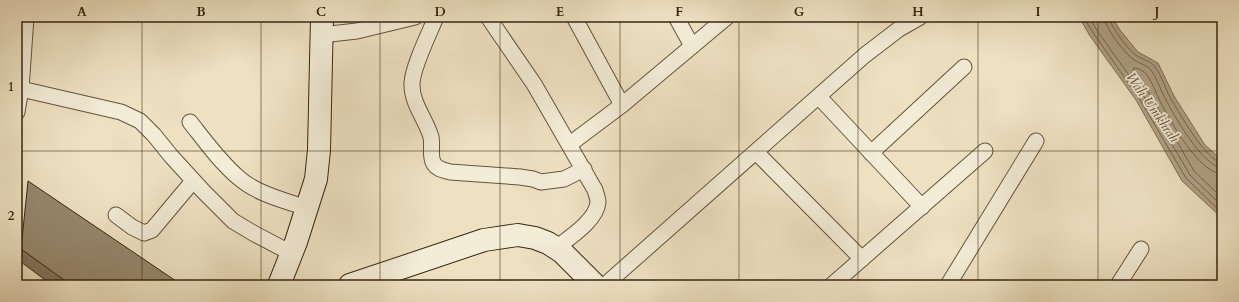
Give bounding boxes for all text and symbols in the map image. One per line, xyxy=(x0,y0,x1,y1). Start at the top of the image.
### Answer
text: A xyxy=(77,3,87,21)
text: B xyxy=(196,3,206,21)
text: C xyxy=(316,3,326,21)
text: D xyxy=(434,3,446,21)
text: E xyxy=(556,3,564,21)
text: F xyxy=(675,3,683,21)
text: G xyxy=(794,3,805,21)
text: H xyxy=(912,3,924,21)
text: I xyxy=(1035,3,1041,21)
text: J xyxy=(1153,3,1160,21)
water label: Wah Umkhrah xyxy=(1121,68,1184,146)
text: 1 xyxy=(8,78,14,96)
text: 2 xyxy=(8,207,15,225)

